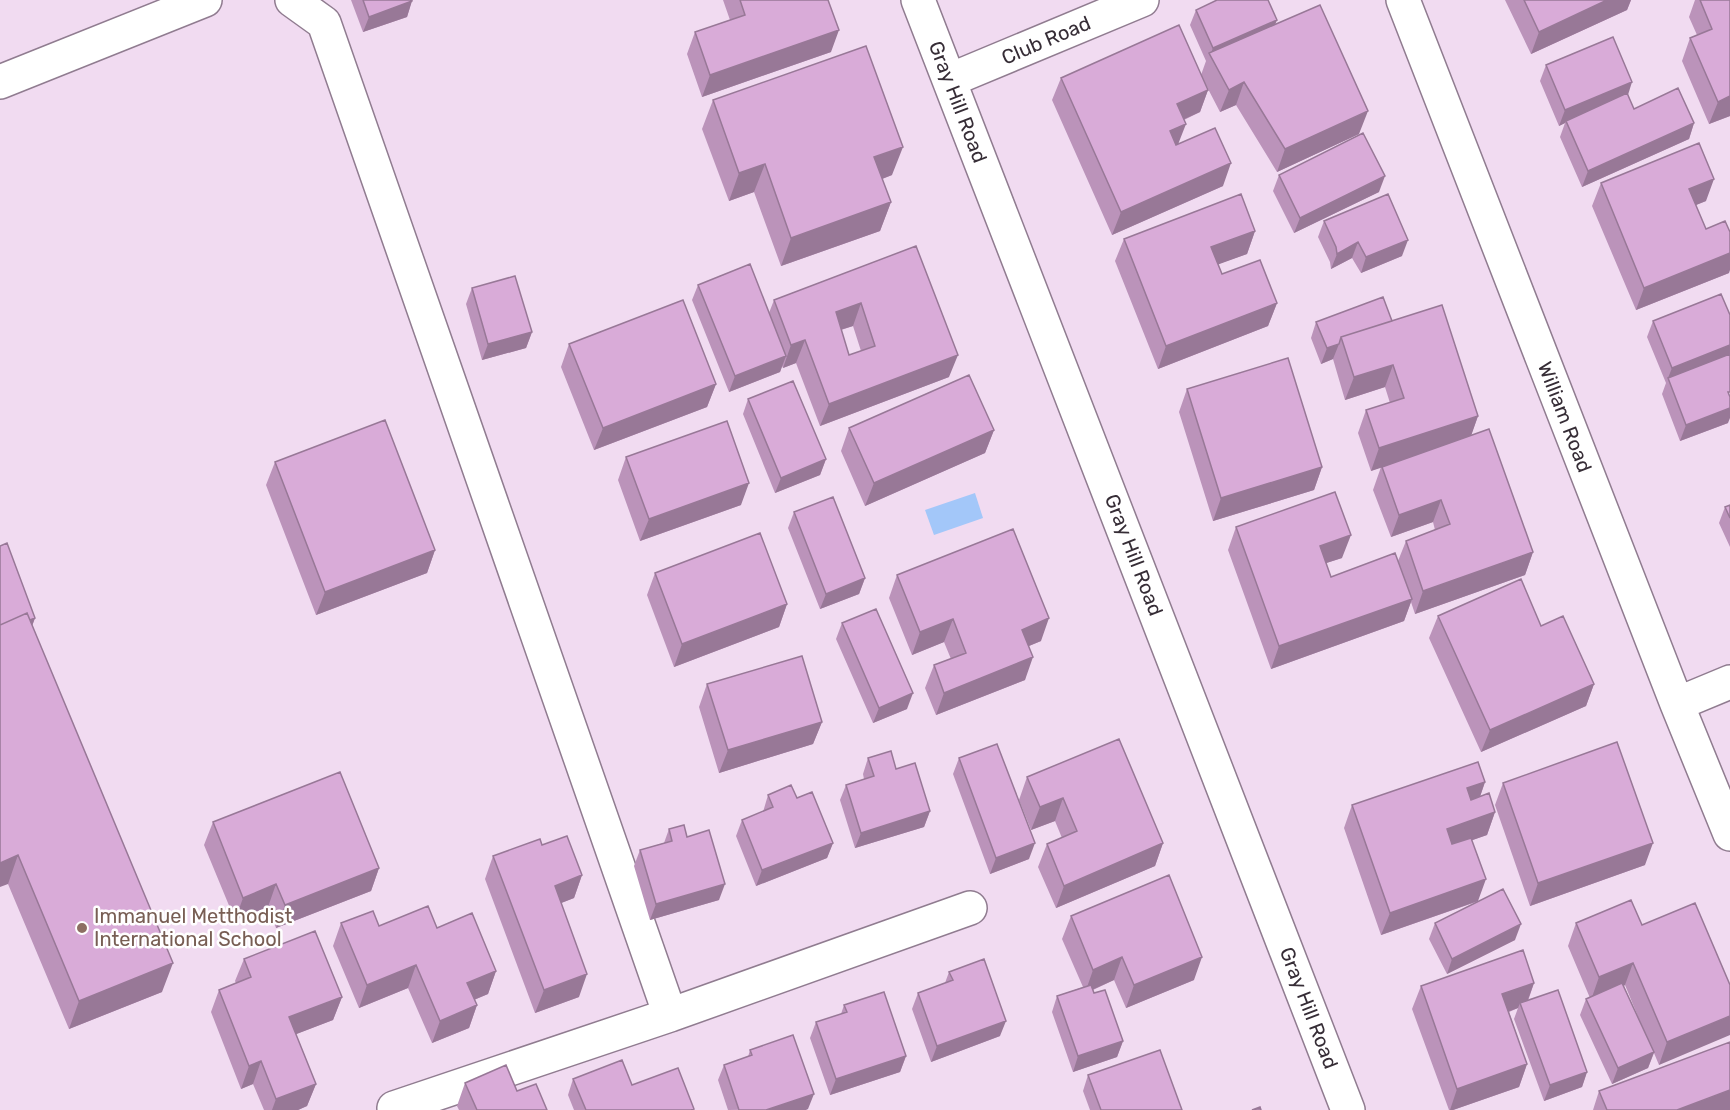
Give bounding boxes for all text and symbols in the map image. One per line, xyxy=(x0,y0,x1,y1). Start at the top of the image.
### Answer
street label: Club Road xyxy=(998,11,1094,69)
street label: Gray Hill Road xyxy=(924,38,992,166)
street label: William Road xyxy=(1533,358,1597,476)
street label: Gray Hill Road xyxy=(1100,491,1168,619)
place label: Immanuel Metthodist International School xyxy=(94,904,292,951)
marker: Immanuel Metthodist International School xyxy=(75,921,89,935)
street label: Gray Hill Road xyxy=(1275,944,1343,1072)

